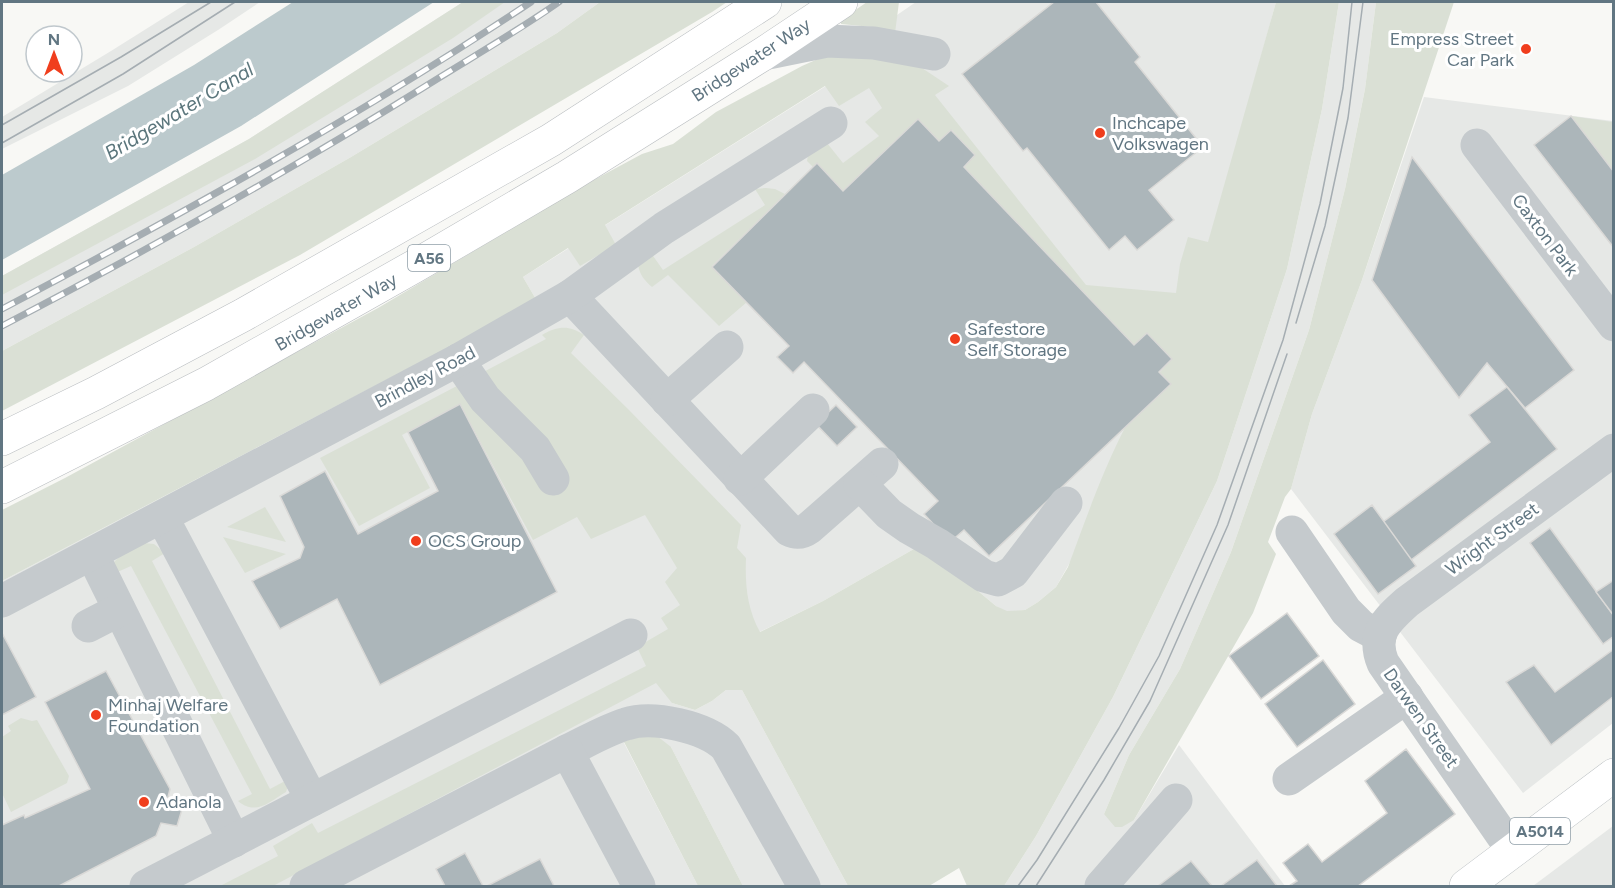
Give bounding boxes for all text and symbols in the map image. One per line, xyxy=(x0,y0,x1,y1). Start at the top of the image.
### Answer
street label: Bridgewater Way xyxy=(687,13,815,107)
north arrow xyxy=(24,24,84,84)
place label: Empress Street Car Park xyxy=(1390,28,1514,71)
text: N xyxy=(48,30,60,49)
marker: Empress Street Car Park xyxy=(1519,42,1533,56)
water label: Bridgewater Canal xyxy=(100,57,258,165)
place label: Inchcape Volkswagen xyxy=(1112,112,1209,155)
marker: Inchcape Volkswagen xyxy=(1093,126,1107,140)
street label: Caxton Park xyxy=(1507,190,1583,280)
road number: A56 xyxy=(408,245,450,271)
street label: Bridgewater Way xyxy=(271,268,401,356)
place label: Safestore Self Storage xyxy=(967,318,1067,361)
marker: Safestore Self Storage xyxy=(948,332,962,346)
street label: Brindley Road xyxy=(371,341,479,413)
street label: Wright Street xyxy=(1441,498,1543,580)
place label: OCS Group xyxy=(428,530,521,552)
marker: OCS Group xyxy=(409,534,423,548)
street label: Darwen Street xyxy=(1379,664,1463,772)
place label: Minhaj Welfare Foundation xyxy=(108,694,228,737)
marker: Minhaj Welfare Foundation xyxy=(89,708,103,722)
place label: Adanola xyxy=(156,791,221,813)
marker: Adanola xyxy=(137,795,151,809)
road number: A5014 xyxy=(1510,818,1570,844)

